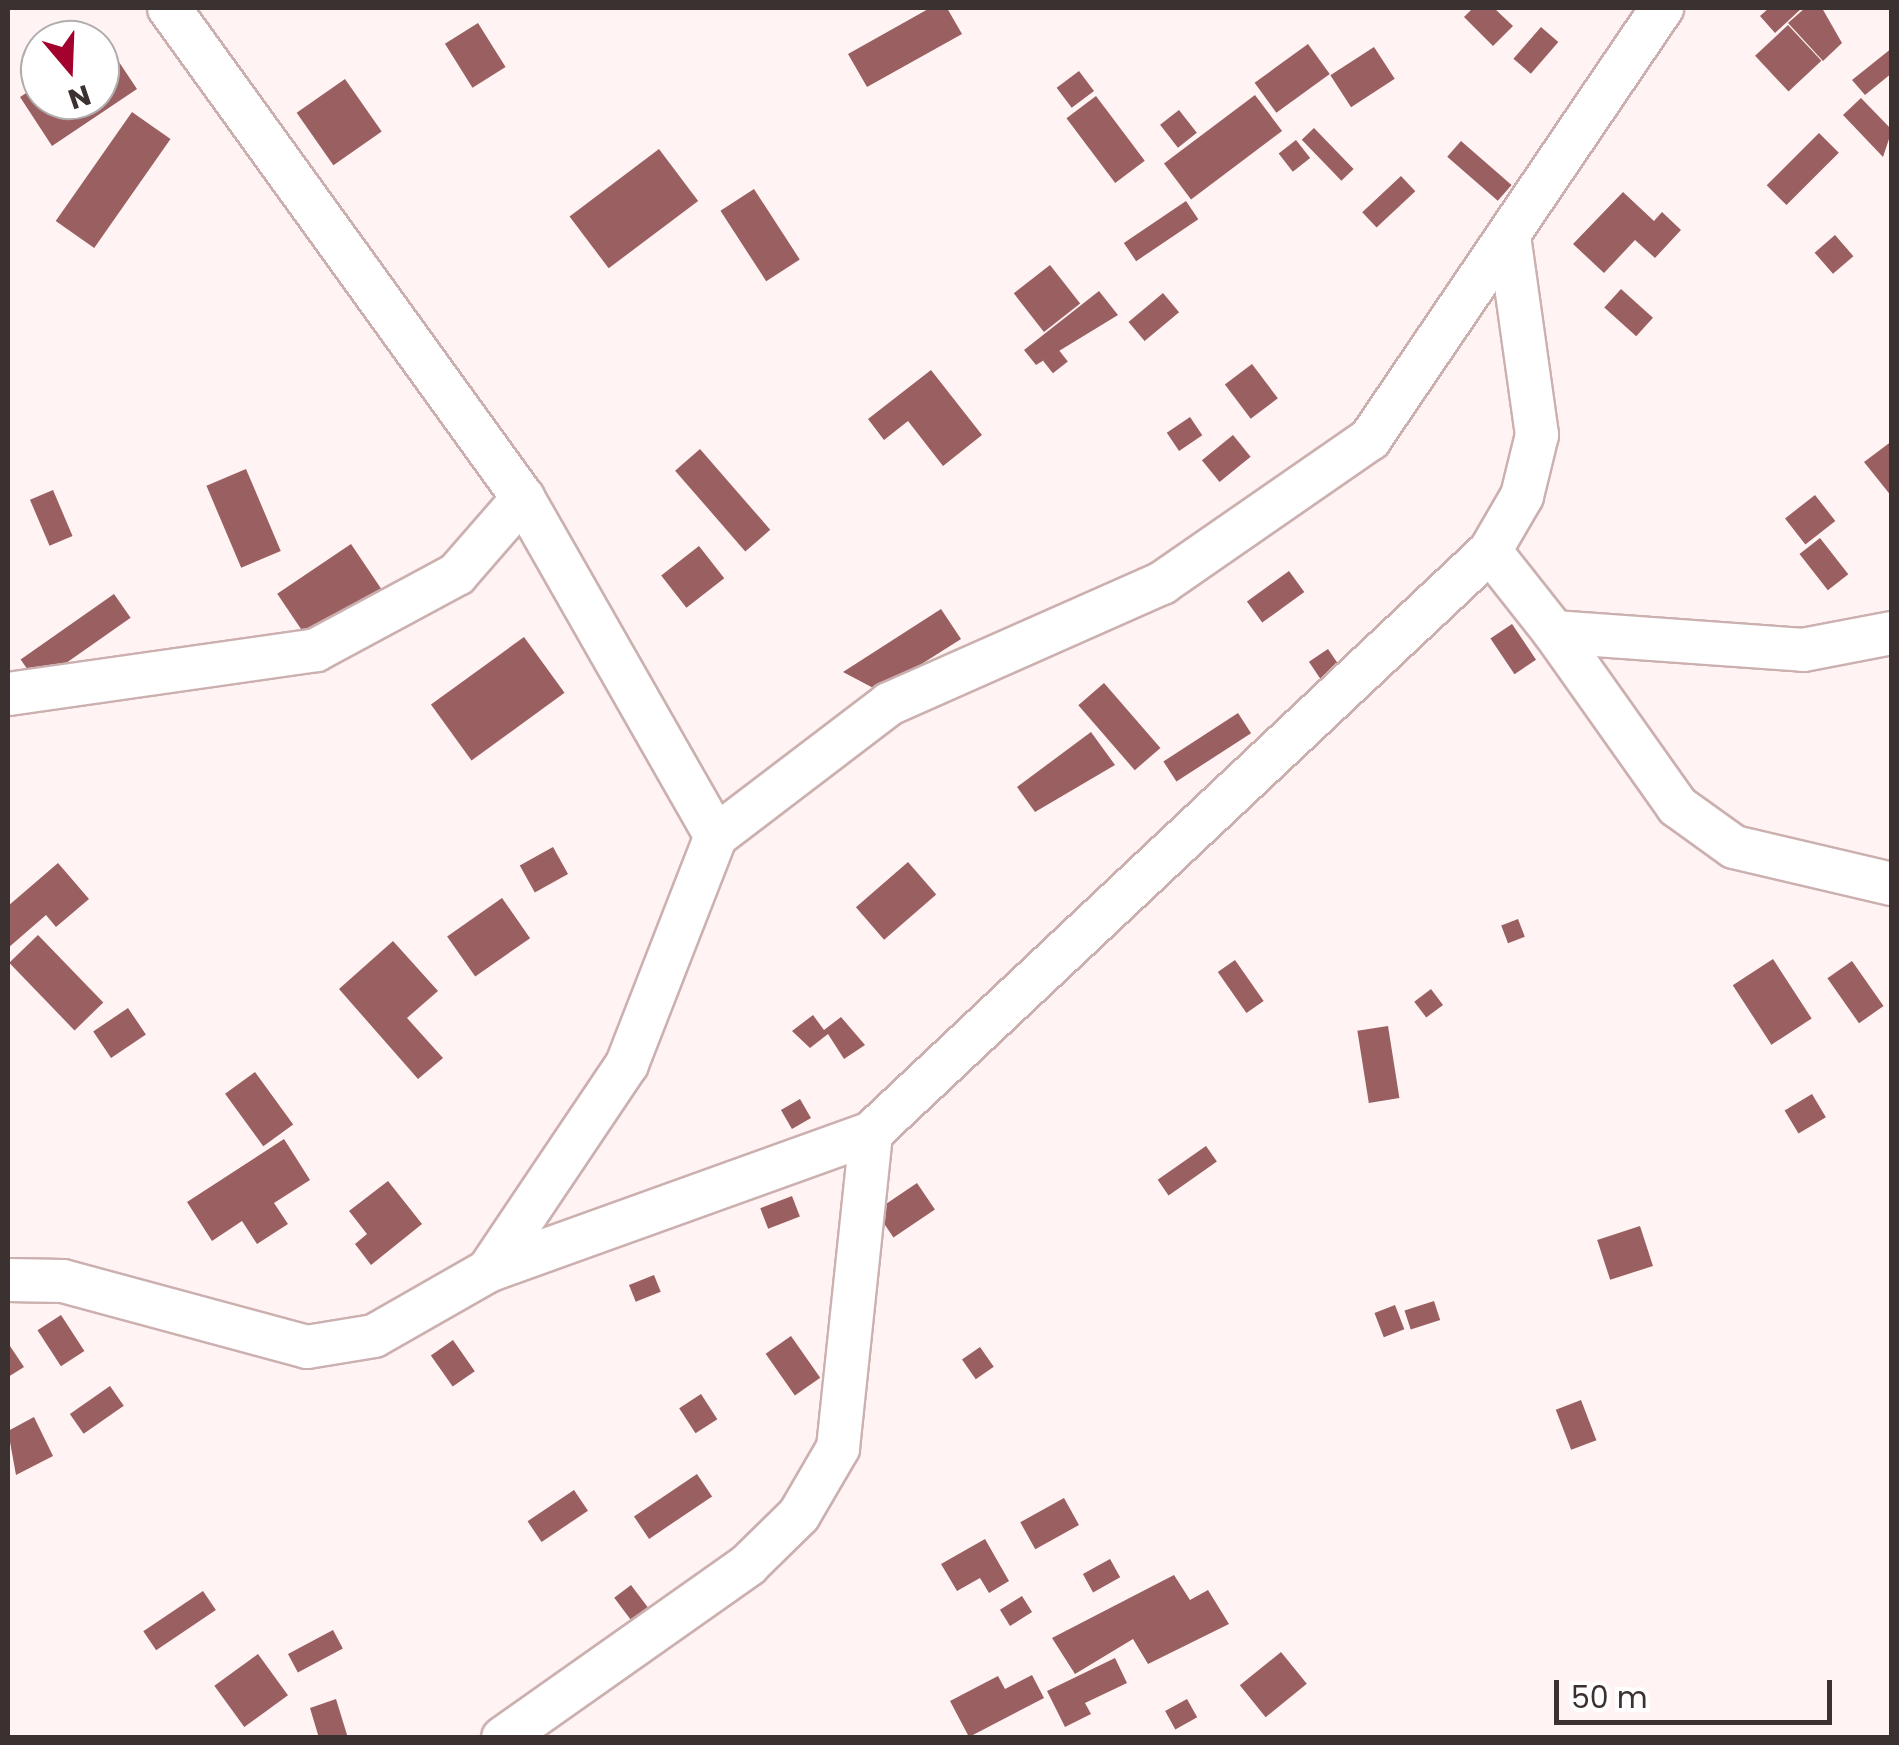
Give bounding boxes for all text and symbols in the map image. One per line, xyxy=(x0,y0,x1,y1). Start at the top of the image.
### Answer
north arrow xyxy=(20,20,120,120)
text: N xyxy=(63,75,96,119)
scale bar xyxy=(1559,1660,1836,1722)
text: 50 m xyxy=(1571,1676,1648,1719)

